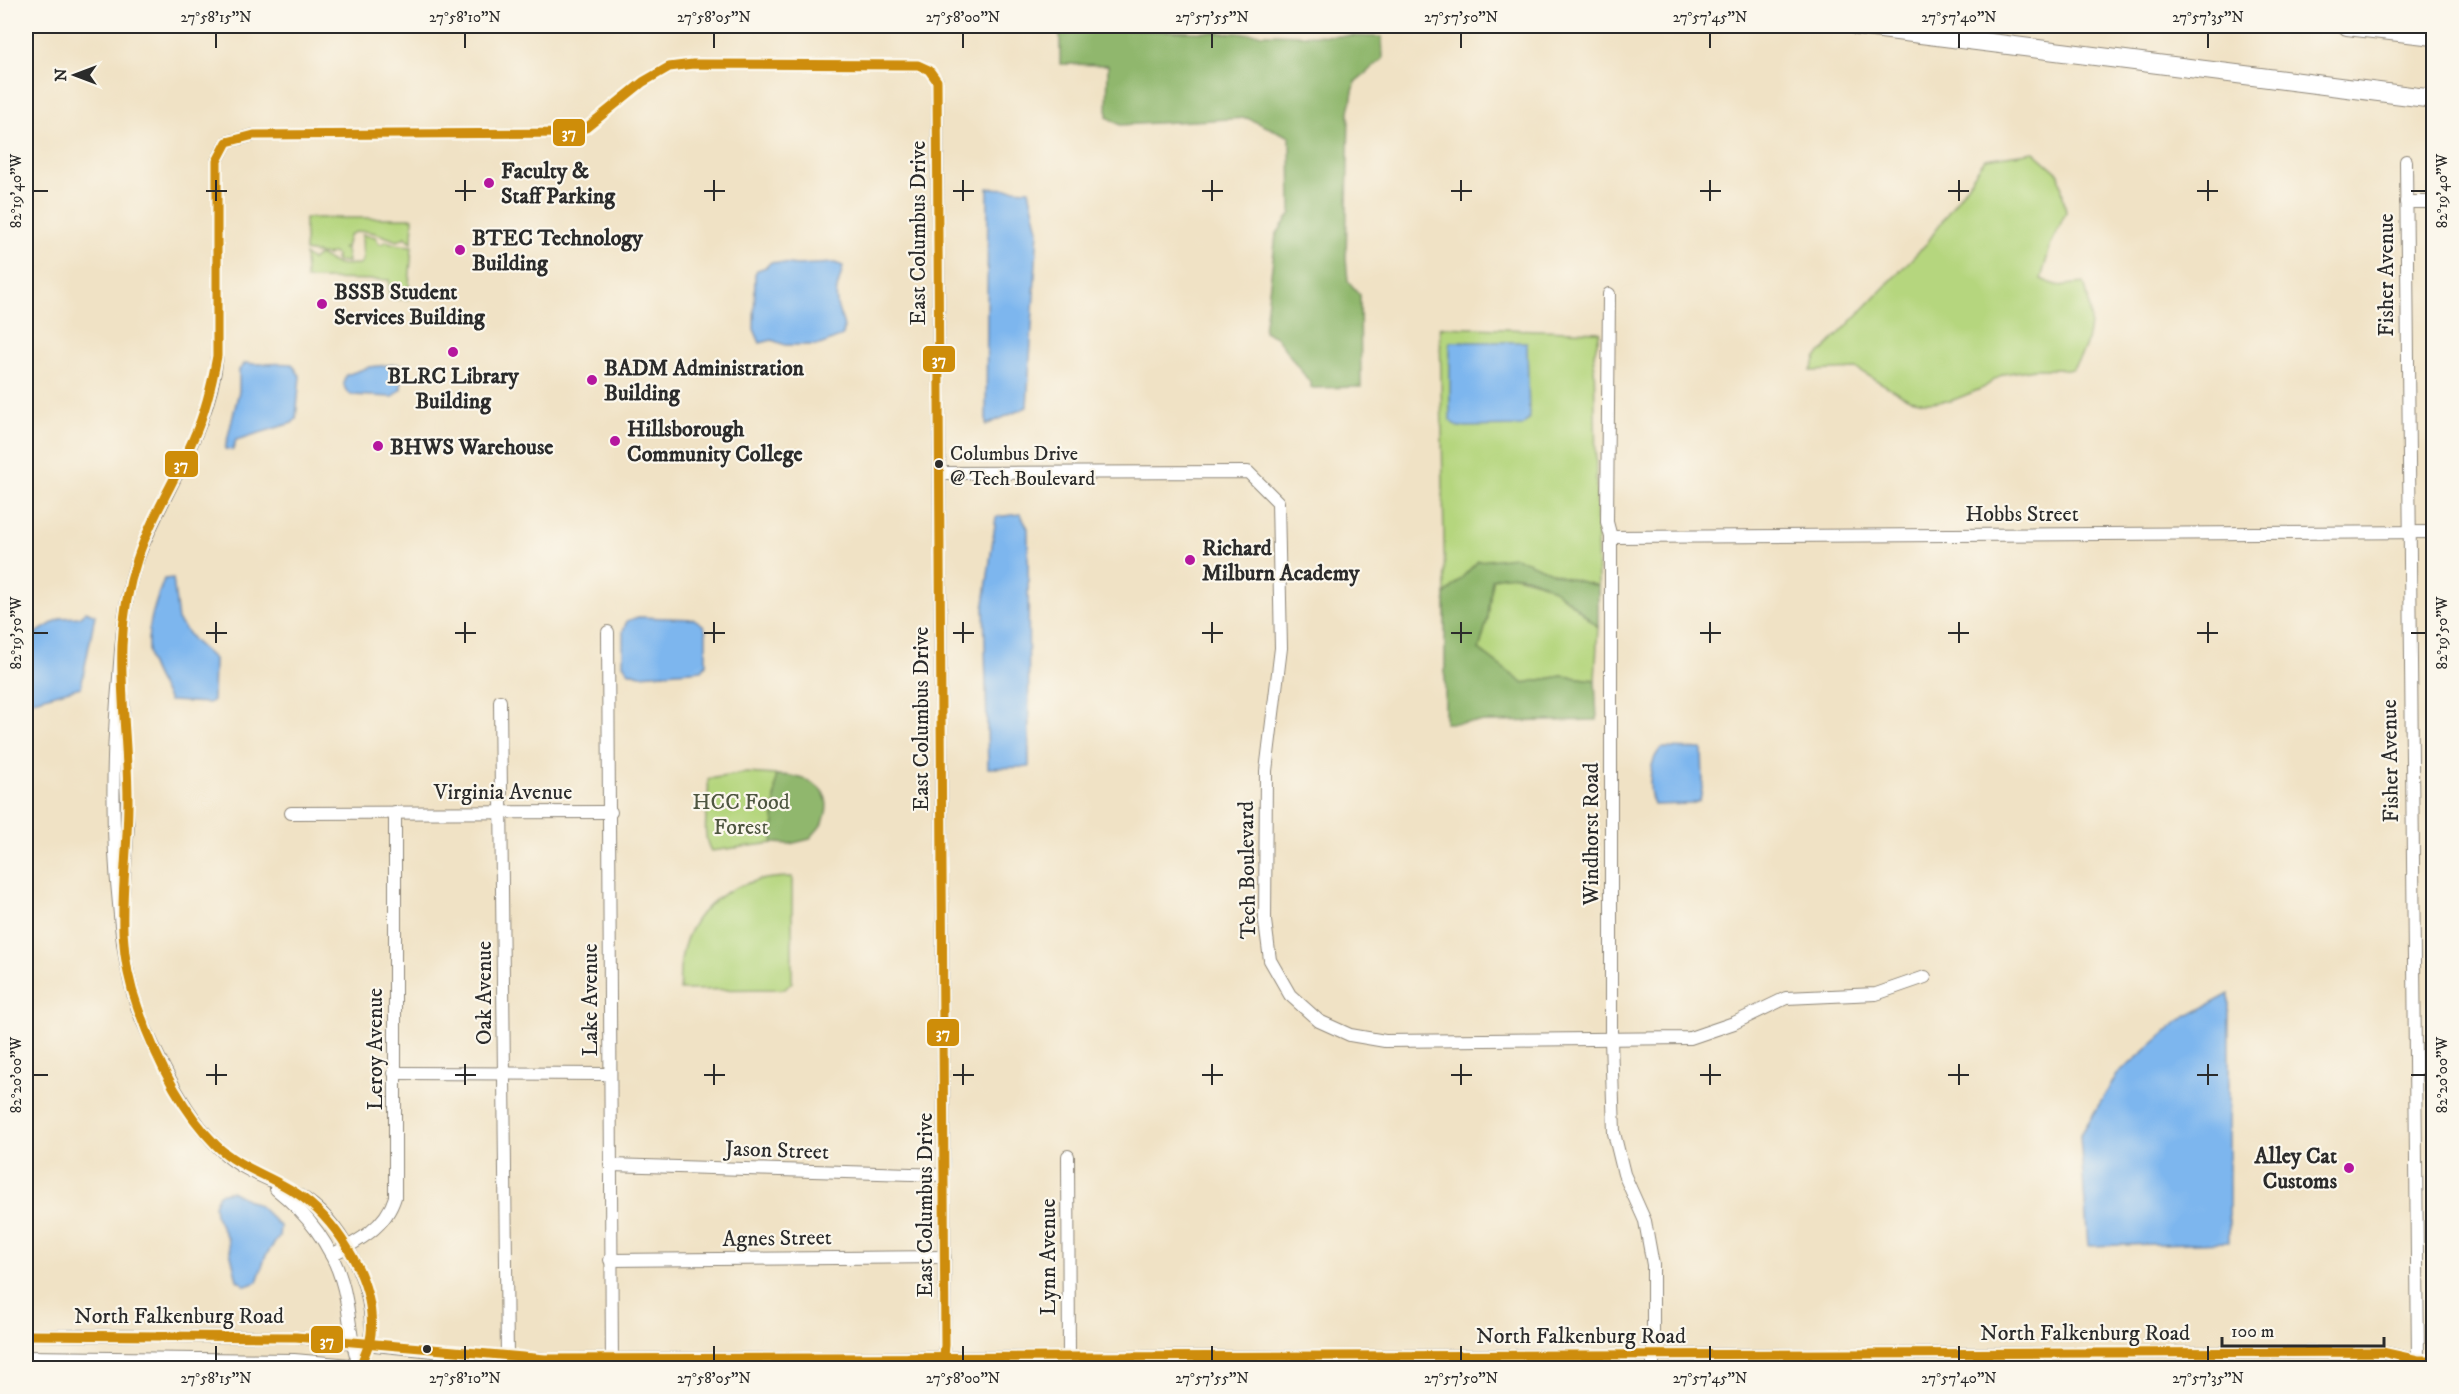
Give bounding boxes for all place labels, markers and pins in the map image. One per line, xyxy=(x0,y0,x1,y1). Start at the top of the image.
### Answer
place label: Faculty & Staff Parking xyxy=(501,158,616,210)
marker: Faculty & Staff Parking xyxy=(482,176,496,190)
place label: BTEC Technology Building xyxy=(472,225,643,277)
marker: BTEC Technology Building xyxy=(453,243,467,257)
place label: BSSB Student Services Building xyxy=(334,279,486,331)
marker: BSSB Student Services Building xyxy=(315,297,329,311)
marker: BLRC Library Building xyxy=(446,345,460,359)
place label: BADM Administration Building xyxy=(604,355,805,407)
place label: BLRC Library Building xyxy=(387,363,519,415)
marker: BADM Administration Building xyxy=(585,373,599,387)
place label: Hillsborough Community College xyxy=(627,416,803,468)
place label: BHWS Warehouse xyxy=(390,434,553,461)
marker: Hillsborough Community College xyxy=(608,434,622,448)
marker: BHWS Warehouse xyxy=(371,439,385,453)
place label: Columbus Drive @ Tech Boulevard xyxy=(950,442,1095,492)
marker: Columbus Drive @ Tech Boulevard xyxy=(933,458,945,470)
place label: Richard Milburn Academy xyxy=(1202,535,1360,587)
marker: Richard Milburn Academy xyxy=(1183,553,1197,567)
place label: Alley Cat Customs xyxy=(2254,1143,2338,1195)
marker: Alley Cat Customs xyxy=(2342,1161,2356,1175)
unlabelled marker xyxy=(421,1343,433,1355)

